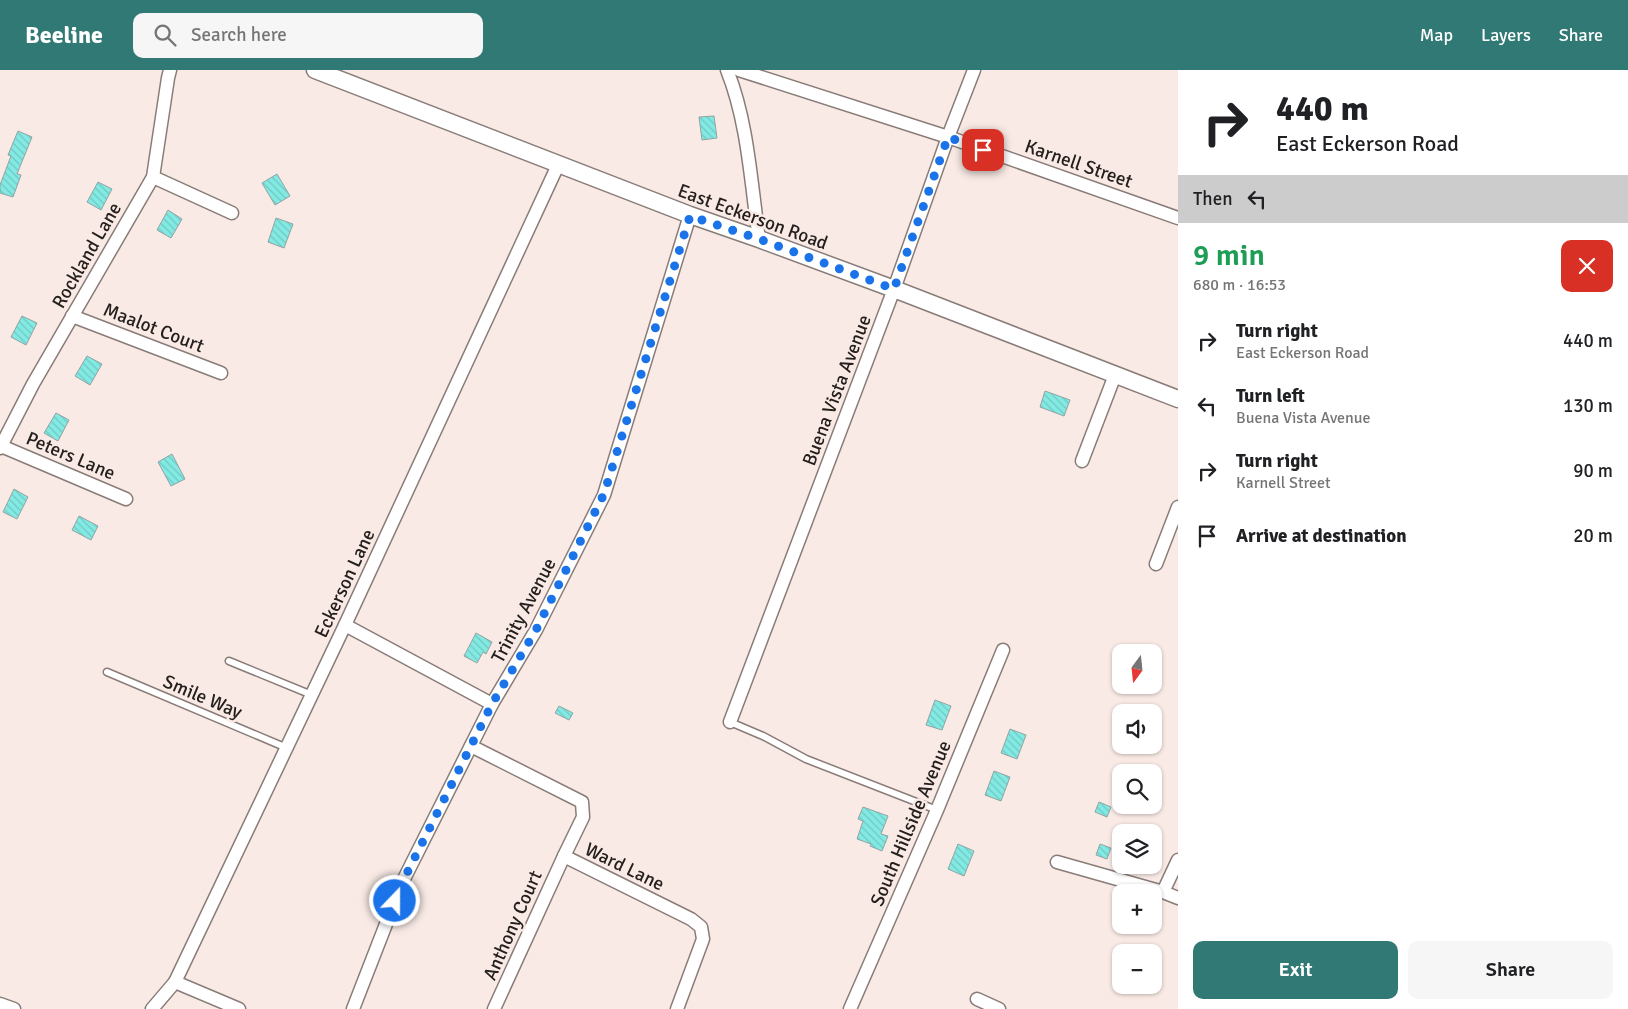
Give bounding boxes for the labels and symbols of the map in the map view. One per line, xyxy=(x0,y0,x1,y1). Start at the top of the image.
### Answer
pin xyxy=(962,129,1004,171)
street label: Karnell Street xyxy=(1022,134,1136,194)
street label: East Eckerson Road xyxy=(674,179,831,255)
street label: Rockland Lane xyxy=(47,198,127,313)
street label: Maalot Court xyxy=(100,298,208,358)
street label: Buena Vista Avenue xyxy=(797,311,877,469)
street label: Peters Lane xyxy=(22,426,119,485)
street label: Eckerson Lane xyxy=(309,525,381,642)
street label: Trinity Avenue xyxy=(486,554,562,667)
north arrow xyxy=(1112,644,1162,694)
street label: Smile Way xyxy=(159,670,246,724)
street label: South Hillside Avenue xyxy=(865,737,957,910)
street label: Ward Lane xyxy=(581,837,668,896)
street label: Anthony Court xyxy=(478,866,548,984)
position arrow xyxy=(368,874,420,926)

